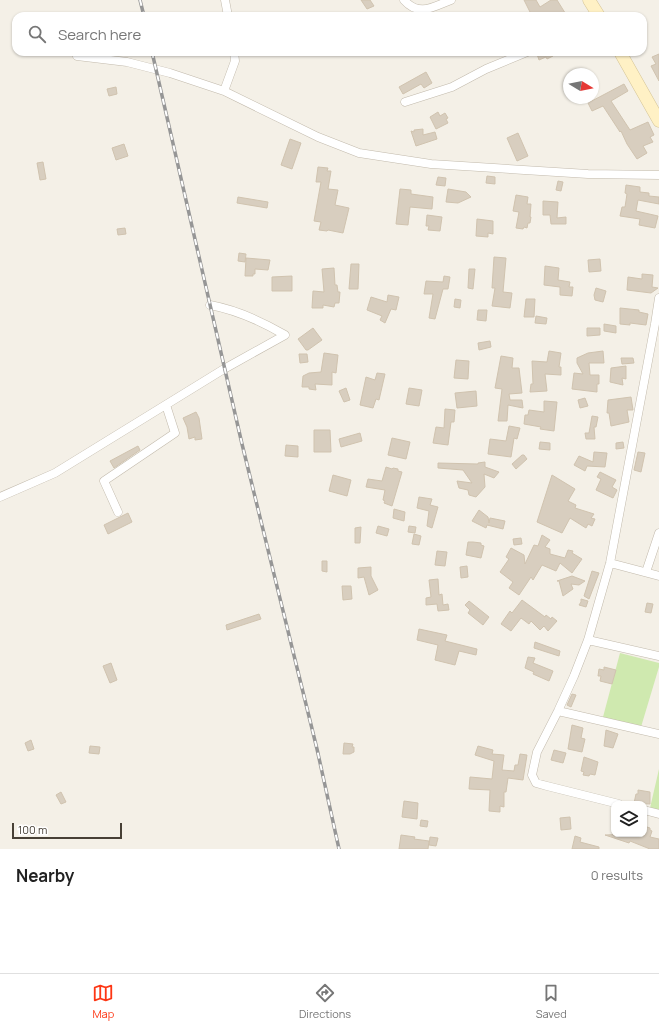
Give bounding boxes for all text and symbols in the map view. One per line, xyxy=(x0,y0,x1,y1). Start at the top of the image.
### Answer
search box xyxy=(12,12,647,56)
icon: search xyxy=(26,23,48,45)
text: Search here xyxy=(58,24,141,45)
north arrow xyxy=(563,68,599,104)
map controls xyxy=(611,801,647,837)
button: layers xyxy=(611,801,647,837)
scale bar xyxy=(12,821,122,840)
text: 100 m xyxy=(18,822,47,837)
text: Nearby xyxy=(16,864,74,887)
text: 0 results xyxy=(591,866,643,884)
tab: Map xyxy=(92,982,114,1021)
tab: Directions xyxy=(299,982,351,1021)
tab: Saved xyxy=(536,982,567,1021)

